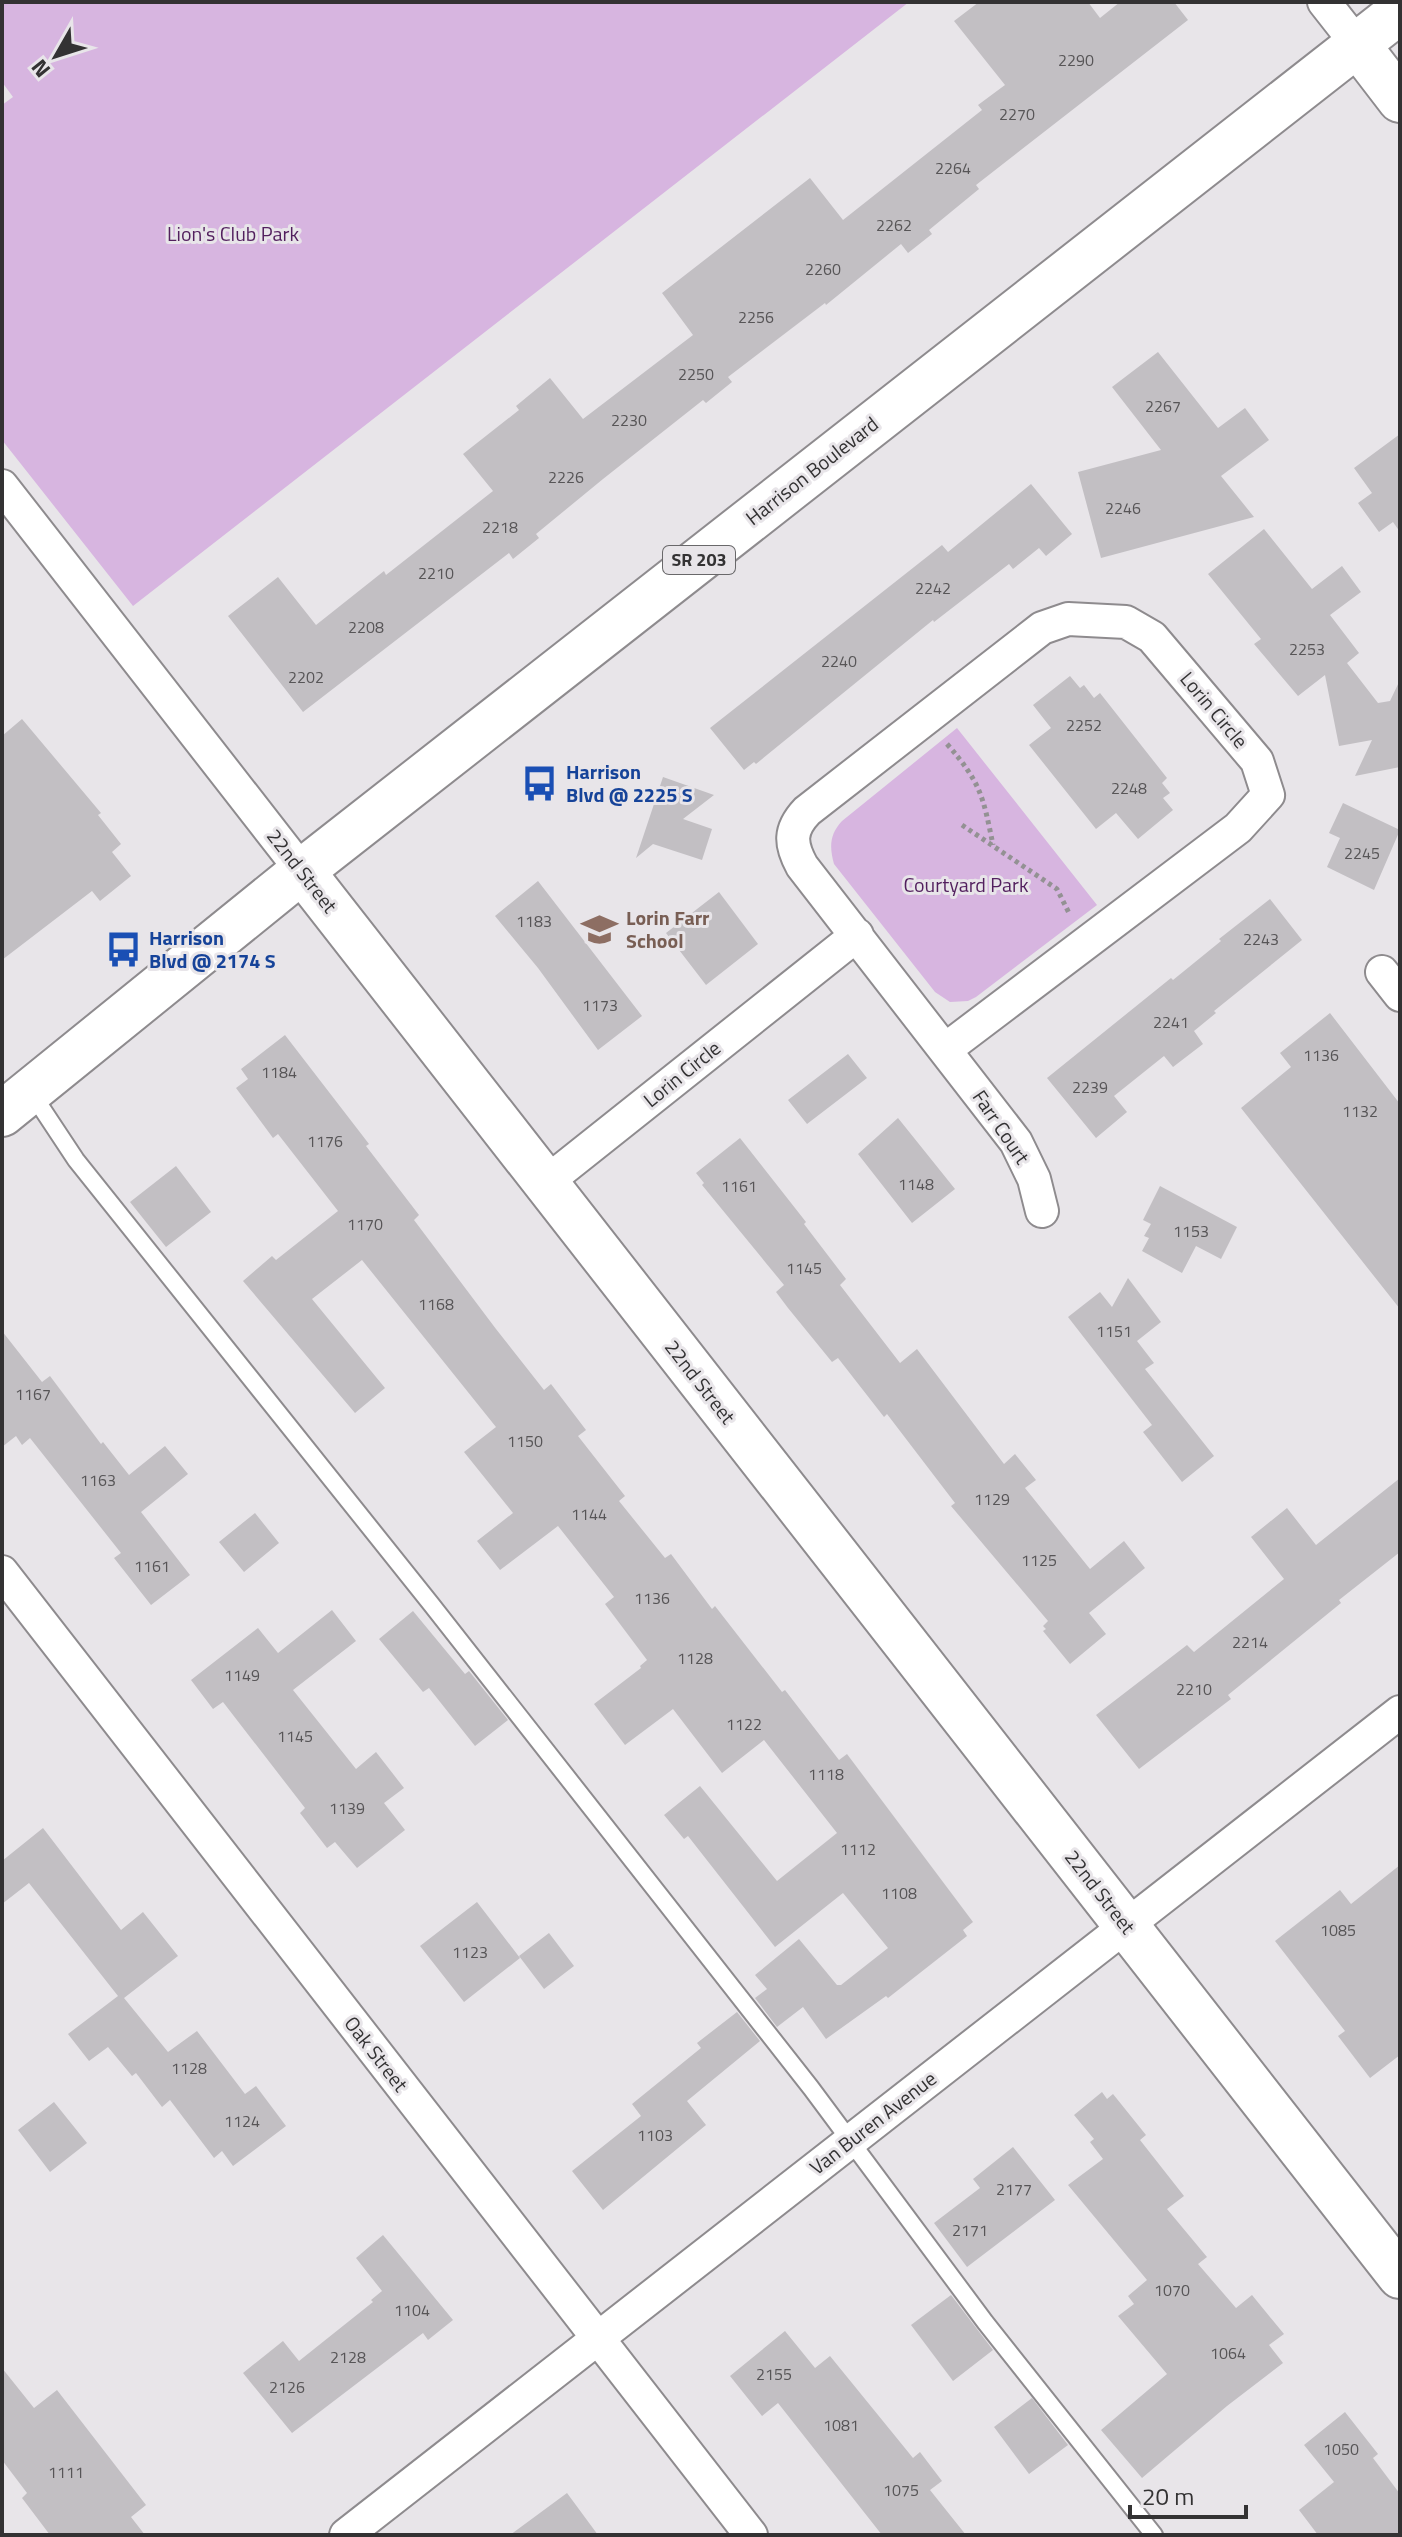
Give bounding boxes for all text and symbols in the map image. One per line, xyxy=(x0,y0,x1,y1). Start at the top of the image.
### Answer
north arrow xyxy=(16,16,96,96)
house number: 2290 xyxy=(1058,48,1094,72)
text: N xyxy=(22,52,58,85)
house number: 2270 xyxy=(999,102,1035,126)
house number: 2264 xyxy=(935,156,971,180)
house number: 2262 xyxy=(876,213,912,237)
park label: Lion's Club Park xyxy=(167,218,299,249)
house number: 2260 xyxy=(805,257,841,281)
house number: 2256 xyxy=(738,305,774,329)
house number: 2250 xyxy=(678,362,714,386)
house number: 2267 xyxy=(1145,394,1181,418)
house number: 2230 xyxy=(611,408,647,432)
street label: Harrison Boulevard xyxy=(739,409,885,533)
house number: 2226 xyxy=(548,465,584,489)
house number: 2246 xyxy=(1105,496,1141,520)
house number: 2218 xyxy=(482,515,518,539)
road number: SR 203 xyxy=(663,546,735,574)
house number: 2210 xyxy=(418,561,454,585)
house number: 2242 xyxy=(915,576,951,600)
house number: 2208 xyxy=(348,615,384,639)
house number: 2253 xyxy=(1289,637,1325,661)
house number: 2240 xyxy=(821,649,857,673)
house number: 2202 xyxy=(288,665,324,689)
street label: Lorin Circle xyxy=(1173,665,1256,755)
house number: 2252 xyxy=(1066,713,1102,737)
place label: Harrison Blvd @ 2225 S xyxy=(566,756,693,810)
bus stop icon: Harrison Blvd @ 2225 S xyxy=(521,765,559,803)
house number: 2248 xyxy=(1111,776,1147,800)
street label: 22nd Street xyxy=(259,822,345,920)
house number: 2245 xyxy=(1344,841,1380,865)
park label: Courtyard Park xyxy=(903,869,1029,900)
place label: Lorin Farr School xyxy=(626,902,710,956)
house number: 1183 xyxy=(516,909,552,933)
school or university icon: Lorin Farr School xyxy=(581,910,619,948)
place label: Harrison Blvd @ 2174 S xyxy=(149,922,276,976)
house number: 2243 xyxy=(1243,927,1279,951)
bus stop icon: Harrison Blvd @ 2174 S xyxy=(104,930,142,968)
house number: 1173 xyxy=(582,993,618,1017)
house number: 2241 xyxy=(1153,1010,1189,1034)
street label: Lorin Circle xyxy=(636,1033,727,1115)
house number: 1136 xyxy=(1303,1043,1339,1067)
house number: 1184 xyxy=(261,1060,297,1084)
house number: 2239 xyxy=(1072,1075,1108,1099)
street label: Farr Court xyxy=(965,1083,1038,1170)
house number: 1132 xyxy=(1342,1099,1378,1123)
house number: 1176 xyxy=(307,1129,343,1153)
house number: 1148 xyxy=(898,1172,934,1196)
house number: 1161 xyxy=(721,1174,757,1198)
house number: 1170 xyxy=(347,1212,383,1236)
house number: 1153 xyxy=(1173,1219,1209,1243)
house number: 1145 xyxy=(786,1256,822,1280)
house number: 1168 xyxy=(418,1292,454,1316)
house number: 1151 xyxy=(1096,1319,1132,1343)
street label: 22nd Street xyxy=(657,1333,743,1431)
house number: 1167 xyxy=(15,1382,51,1406)
house number: 1150 xyxy=(507,1429,543,1453)
house number: 1163 xyxy=(80,1468,116,1492)
house number: 1129 xyxy=(974,1487,1010,1511)
house number: 1144 xyxy=(571,1502,607,1526)
house number: 1125 xyxy=(1021,1548,1057,1572)
house number: 1161 xyxy=(134,1554,170,1578)
house number: 1136 xyxy=(634,1586,670,1610)
house number: 2214 xyxy=(1232,1630,1268,1654)
house number: 1128 xyxy=(677,1646,713,1670)
house number: 1149 xyxy=(224,1663,260,1687)
house number: 2210 xyxy=(1176,1677,1212,1701)
house number: 1122 xyxy=(726,1712,762,1736)
house number: 1145 xyxy=(277,1724,313,1748)
house number: 1118 xyxy=(808,1762,844,1786)
house number: 1139 xyxy=(329,1796,365,1820)
house number: 1112 xyxy=(840,1837,876,1861)
street label: 22nd Street xyxy=(1057,1843,1143,1941)
house number: 1108 xyxy=(881,1881,917,1905)
house number: 1085 xyxy=(1320,1918,1356,1942)
house number: 1123 xyxy=(452,1940,488,1964)
street label: Oak Street xyxy=(337,2009,416,2098)
house number: 1128 xyxy=(171,2056,207,2080)
street label: Van Buren Avenue xyxy=(803,2063,943,2182)
house number: 1124 xyxy=(224,2109,260,2133)
house number: 1103 xyxy=(637,2123,673,2147)
house number: 2177 xyxy=(996,2177,1032,2201)
house number: 2171 xyxy=(952,2218,988,2242)
house number: 1070 xyxy=(1154,2278,1190,2302)
house number: 1104 xyxy=(394,2298,430,2322)
house number: 1064 xyxy=(1210,2341,1246,2365)
house number: 2128 xyxy=(330,2345,366,2369)
house number: 2155 xyxy=(756,2362,792,2386)
house number: 2126 xyxy=(269,2375,305,2399)
house number: 1081 xyxy=(823,2413,859,2437)
house number: 1050 xyxy=(1323,2437,1359,2461)
house number: 1111 xyxy=(48,2460,84,2484)
scale bar xyxy=(1130,2469,1246,2519)
house number: 1075 xyxy=(883,2478,919,2502)
text: 20 m xyxy=(1142,2478,1194,2514)

